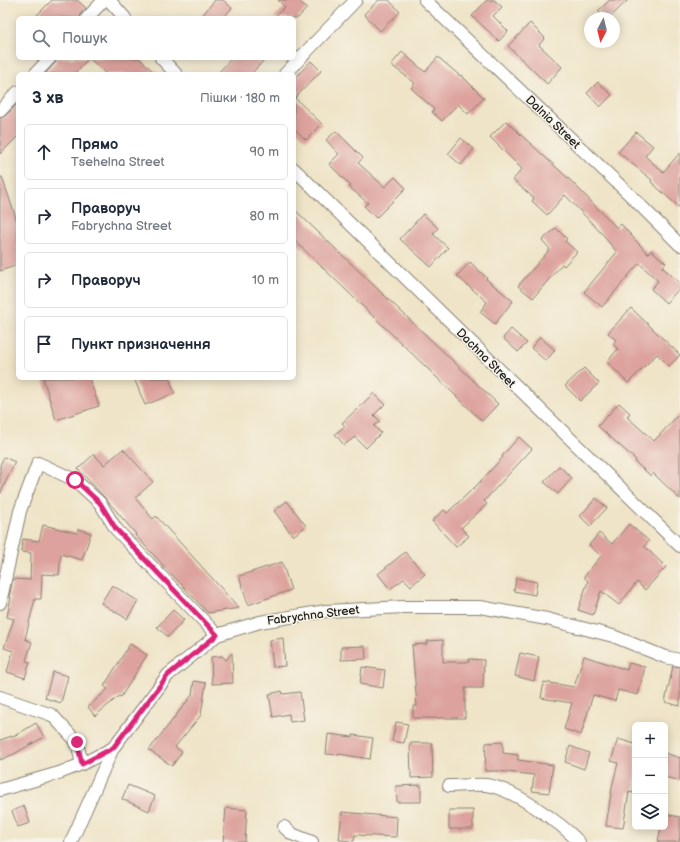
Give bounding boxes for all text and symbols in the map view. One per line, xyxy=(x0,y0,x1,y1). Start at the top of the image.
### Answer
north arrow xyxy=(584,12,620,48)
search box xyxy=(16,16,296,60)
icon: search xyxy=(30,27,52,49)
text: Пошук xyxy=(62,29,108,48)
text: 3 хв xyxy=(32,88,64,108)
text: Пішки · 180 m xyxy=(200,90,280,106)
street label: Dalnia Street xyxy=(522,93,583,152)
text: Прямо xyxy=(71,135,118,154)
icon: ahead xyxy=(33,141,55,163)
text: 90 m xyxy=(250,144,279,160)
text: Tsehelna Street xyxy=(71,154,164,170)
text: Праворуч xyxy=(71,199,141,218)
icon: right xyxy=(33,205,55,227)
text: 80 m xyxy=(250,208,279,224)
text: Fabrychna Street xyxy=(71,218,172,234)
icon: right xyxy=(33,269,55,291)
text: Праворуч xyxy=(71,271,141,290)
text: 10 m xyxy=(252,272,279,288)
street label: Dachna Street xyxy=(453,326,519,391)
icon: arrive xyxy=(33,333,55,355)
text: Пункт призначення xyxy=(71,335,211,354)
route start xyxy=(66,471,84,489)
street label: Fabrychna Street xyxy=(266,602,360,629)
map controls xyxy=(632,722,668,830)
button: + xyxy=(632,722,668,758)
route end xyxy=(68,733,86,751)
button: − xyxy=(632,758,668,794)
button: layers xyxy=(632,794,668,830)

